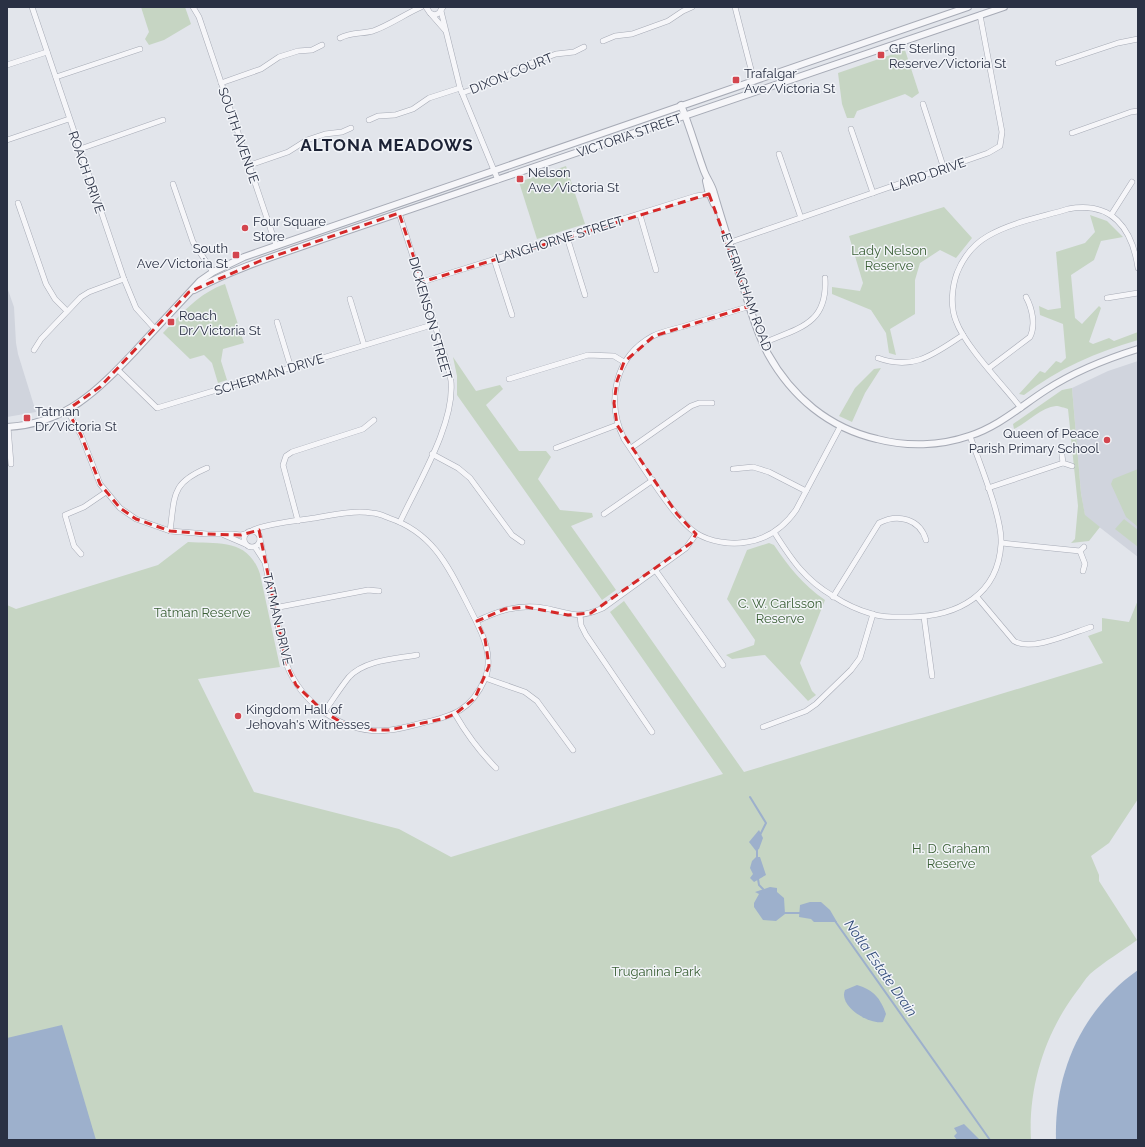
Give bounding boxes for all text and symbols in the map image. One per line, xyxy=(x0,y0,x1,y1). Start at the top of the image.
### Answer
place label: GF Sterling Reserve/Victoria St xyxy=(889,41,1007,71)
street label: DIXON COURT xyxy=(468,50,555,97)
marker: GF Sterling Reserve/Victoria St xyxy=(876,50,886,60)
place label: Trafalgar Ave/Victoria St xyxy=(744,66,836,96)
marker: Trafalgar Ave/Victoria St xyxy=(731,75,741,85)
street label: SOUTH AVENUE xyxy=(215,85,262,185)
street label: VICTORIA STREET xyxy=(575,110,684,160)
street label: ROACH DRIVE xyxy=(65,129,108,215)
district label: ALTONA MEADOWS xyxy=(300,135,474,155)
street label: LAIRD DRIVE xyxy=(889,155,968,194)
place label: Nelson Ave/Victoria St xyxy=(528,165,620,195)
marker: Nelson Ave/Victoria St xyxy=(515,174,525,184)
street label: LANGHORNE STREET xyxy=(493,213,625,266)
place label: Four Square Store xyxy=(253,214,326,244)
marker: Four Square Store xyxy=(240,223,250,233)
street label: EVERINGHAM ROAD xyxy=(718,231,775,353)
place label: South Ave/Victoria St xyxy=(137,241,229,271)
park label: Lady Nelson Reserve xyxy=(851,243,927,273)
marker: South Ave/Victoria St xyxy=(231,250,241,260)
street label: DICKENSON STREET xyxy=(406,255,455,381)
place label: Roach Dr/Victoria St xyxy=(179,308,261,338)
marker: Roach Dr/Victoria St xyxy=(166,317,176,327)
street label: SCHERMAN DRIVE xyxy=(212,351,326,398)
place label: Tatman Dr/Victoria St xyxy=(35,404,117,434)
marker: Tatman Dr/Victoria St xyxy=(22,413,32,423)
place label: Queen of Peace Parish Primary School xyxy=(969,426,1099,456)
marker: Queen of Peace Parish Primary School xyxy=(1102,435,1112,445)
street label: TATMAN DRIVE xyxy=(260,572,295,667)
park label: C. W. Carlsson Reserve xyxy=(738,596,822,626)
park label: Tatman Reserve xyxy=(154,605,251,620)
place label: Kingdom Hall of Jehovah's Witnesses xyxy=(246,702,370,732)
marker: Kingdom Hall of Jehovah's Witnesses xyxy=(233,711,243,721)
park label: H. D. Graham Reserve xyxy=(912,841,990,871)
water label: Notla Estate Drain xyxy=(842,917,920,1020)
park label: Truganina Park xyxy=(611,964,701,979)

